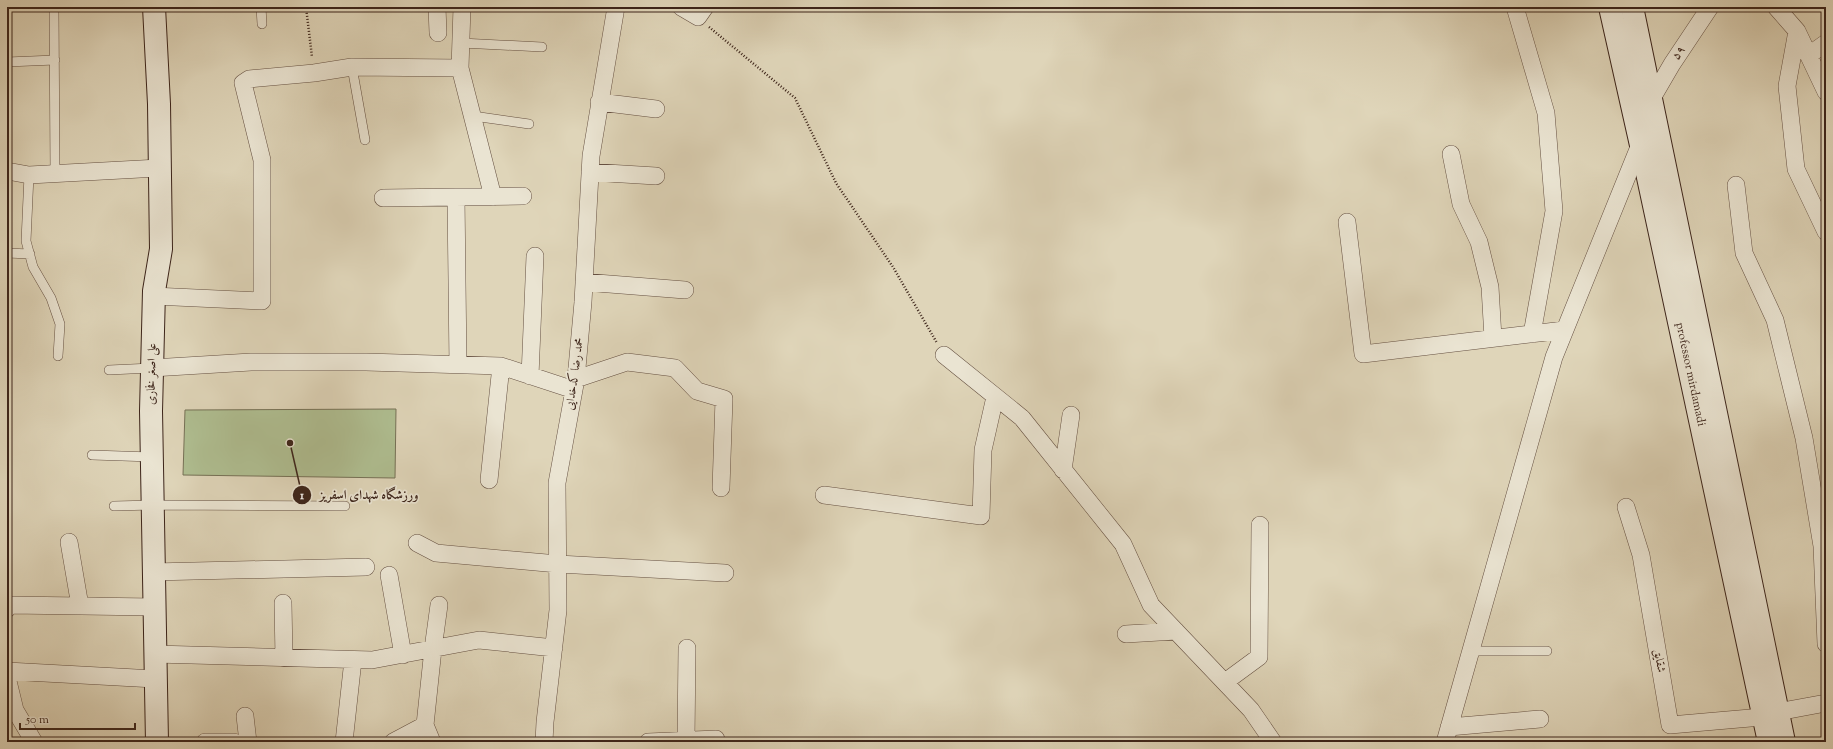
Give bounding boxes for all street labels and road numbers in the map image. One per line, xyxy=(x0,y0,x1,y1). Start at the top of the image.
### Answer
street label: ۵۹ xyxy=(1668,42,1690,64)
street label: professor mirdamadi xyxy=(1670,321,1710,429)
street label: محمد رضا کدخدایی xyxy=(561,337,589,411)
street label: علی اصغر فخاری xyxy=(142,343,162,405)
street label: شقایق xyxy=(1648,648,1670,674)

